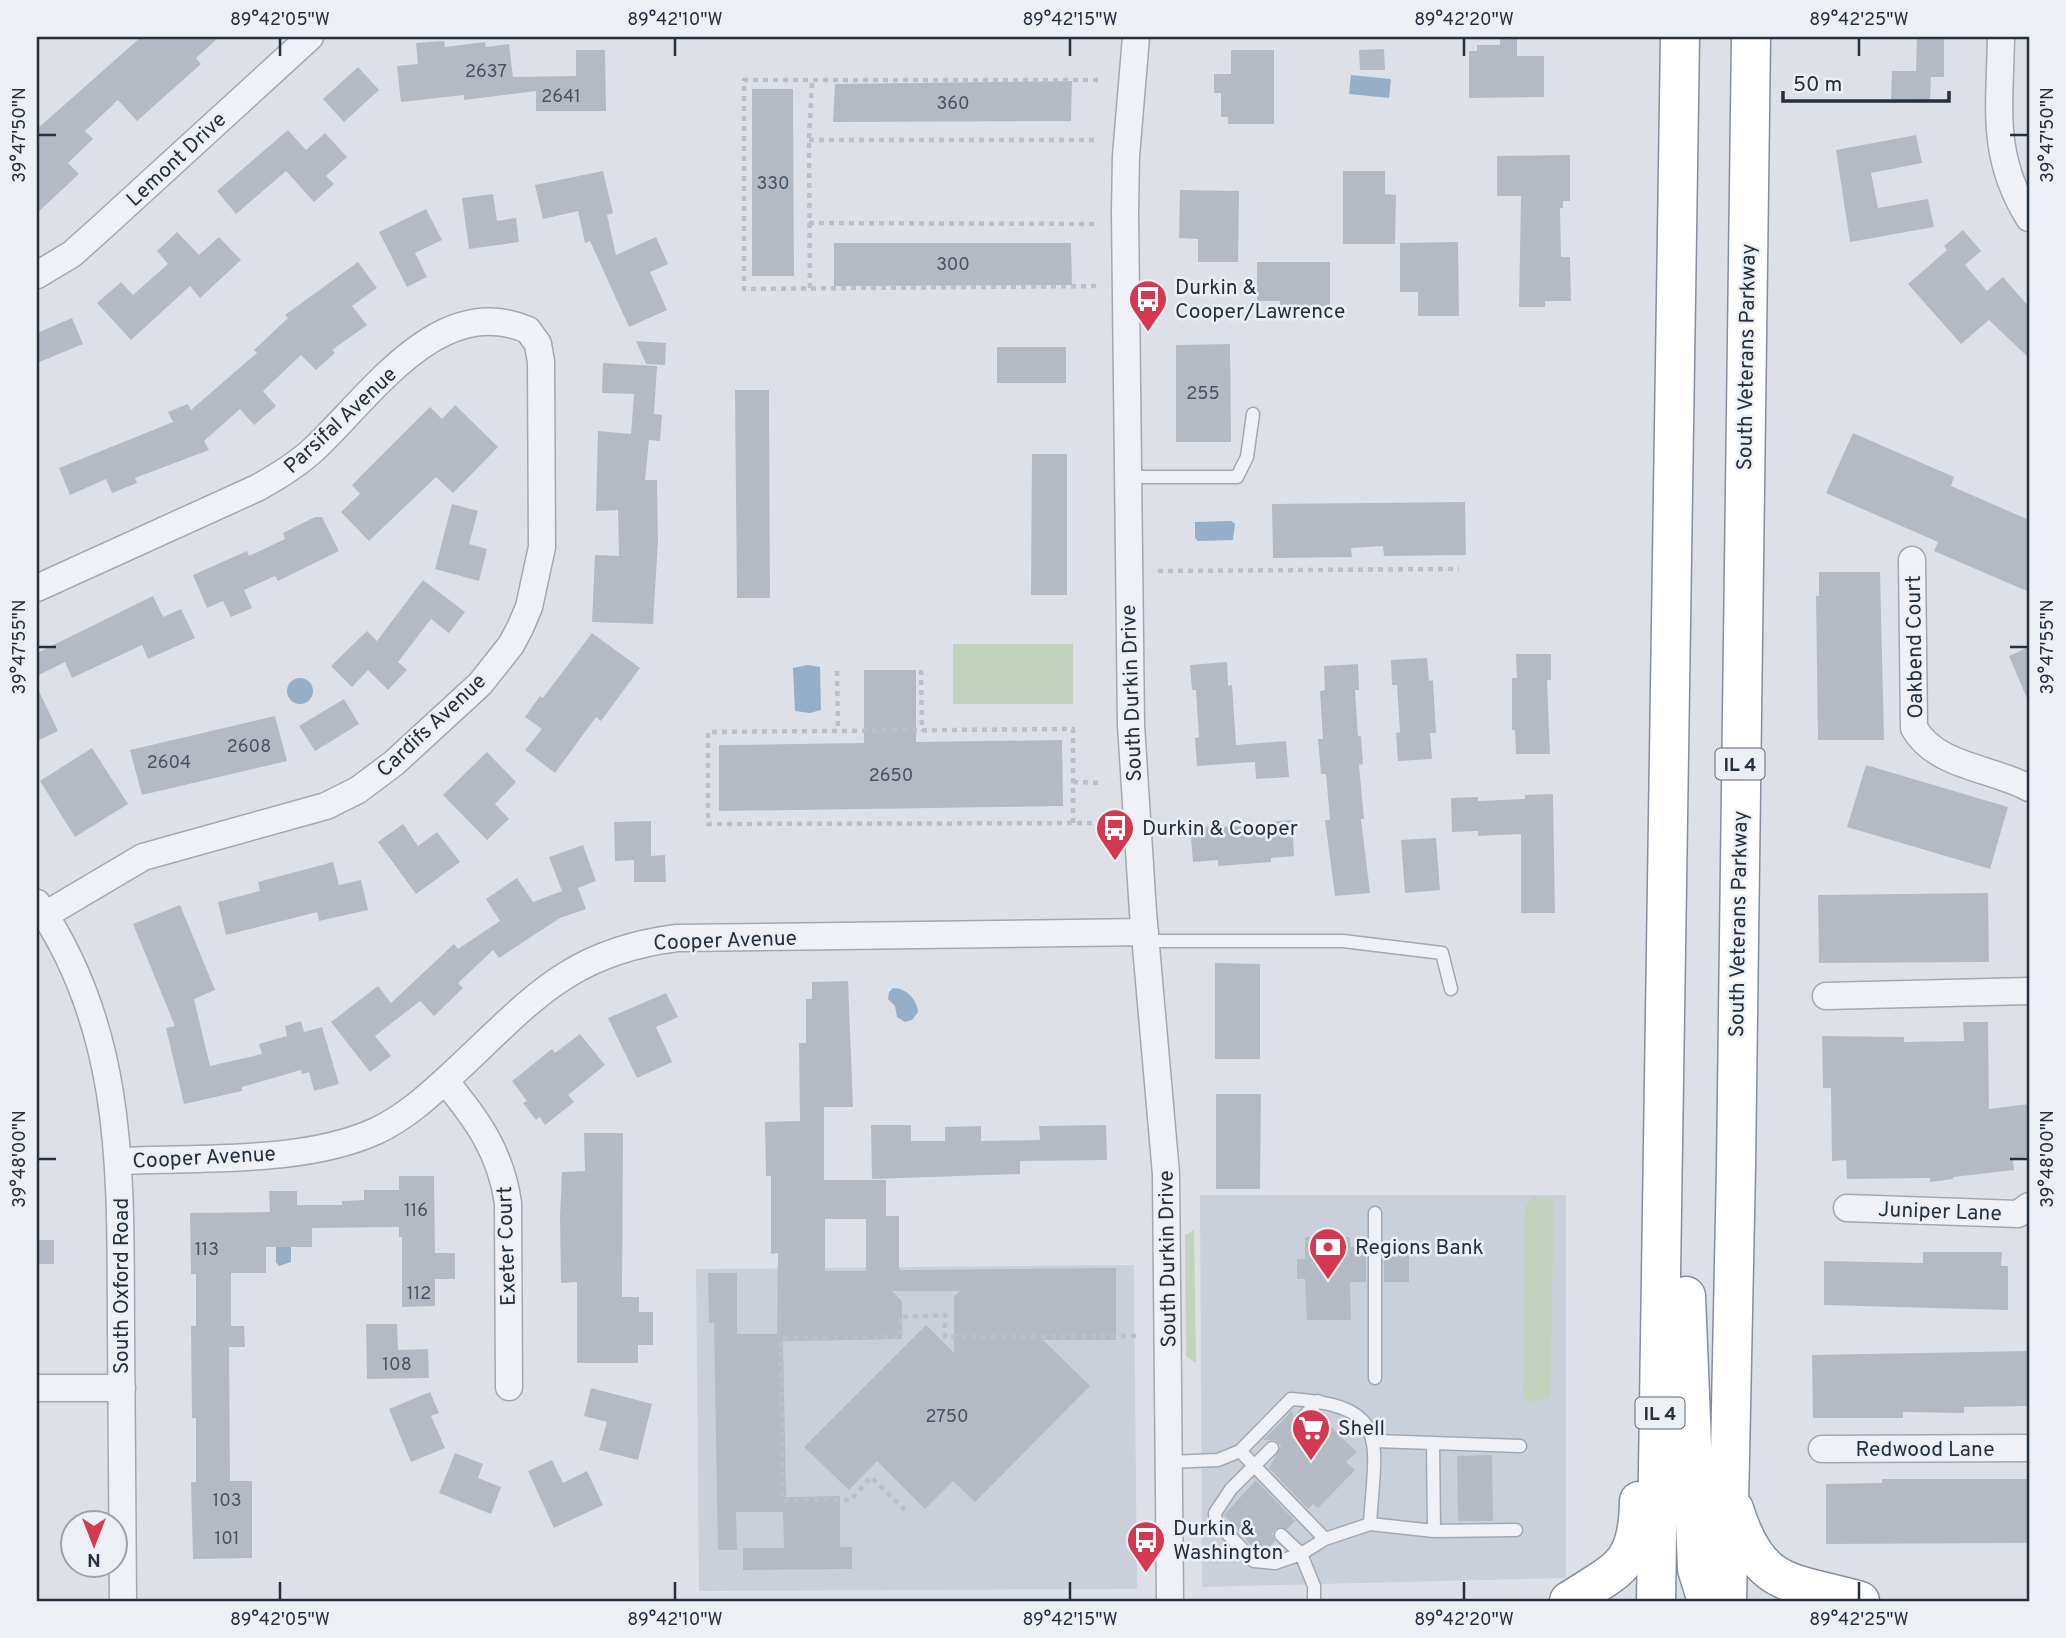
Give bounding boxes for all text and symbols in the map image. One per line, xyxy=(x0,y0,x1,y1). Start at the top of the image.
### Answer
text: 89°42'05"W xyxy=(230,9,330,32)
text: 89°42'10"W xyxy=(627,9,723,32)
text: 89°42'15"W xyxy=(1022,9,1118,32)
text: 89°42'20"W xyxy=(1414,9,1514,32)
text: 89°42'25"W xyxy=(1809,9,1909,32)
scale bar xyxy=(1783,60,1949,104)
house number: 2637 xyxy=(465,61,507,84)
text: 50 m xyxy=(1793,72,1842,99)
house number: 2641 xyxy=(541,86,581,109)
text: 39°47'50"N xyxy=(9,87,32,183)
text: 39°47'50"N xyxy=(2037,87,2060,183)
house number: 360 xyxy=(936,93,970,116)
street label: Lemont Drive xyxy=(121,107,233,213)
house number: 330 xyxy=(756,173,790,196)
street label: South Veterans Parkway xyxy=(1732,243,1763,471)
house number: 300 xyxy=(936,254,970,277)
place label: Durkin & Cooper/Lawrence xyxy=(1175,275,1345,326)
bus stop icon: Durkin & Cooper/Lawrence xyxy=(1127,278,1169,333)
street label: Parsifal Avenue xyxy=(279,362,403,480)
house number: 255 xyxy=(1186,383,1220,406)
street label: Oakbend Court xyxy=(1901,575,1930,719)
text: 39°47'55"N xyxy=(9,599,32,695)
text: 39°47'55"N xyxy=(2037,599,2060,695)
street label: South Durkin Drive xyxy=(1116,604,1149,782)
street label: Cardifs Avenue xyxy=(372,668,493,784)
house number: 2608 xyxy=(227,736,271,759)
road number: IL 4 xyxy=(1716,748,1764,779)
house number: 2604 xyxy=(147,752,191,775)
house number: 2650 xyxy=(869,765,913,788)
bus stop icon: Durkin & Cooper xyxy=(1094,807,1136,862)
street label: South Veterans Parkway xyxy=(1724,810,1755,1038)
place label: Durkin & Cooper xyxy=(1142,816,1298,843)
street label: Cooper Avenue xyxy=(653,926,797,957)
text: 39°48'00"N xyxy=(9,1110,32,1208)
text: 39°48'00"N xyxy=(2037,1110,2060,1208)
street label: Cooper Avenue xyxy=(132,1141,276,1176)
street label: South Durkin Drive xyxy=(1153,1170,1184,1348)
street label: Exeter Court xyxy=(492,1185,523,1306)
street label: Juniper Lane xyxy=(1878,1197,2002,1228)
street label: South Oxford Road xyxy=(109,1198,136,1374)
house number: 116 xyxy=(404,1200,428,1223)
bank icon: Regions Bank xyxy=(1307,1226,1349,1281)
place label: Regions Bank xyxy=(1355,1235,1484,1262)
house number: 113 xyxy=(195,1239,219,1262)
house number: 112 xyxy=(407,1283,431,1306)
house number: 108 xyxy=(382,1354,412,1377)
road number: IL 4 xyxy=(1636,1398,1684,1428)
house number: 2750 xyxy=(926,1406,968,1429)
supermarket icon: Shell xyxy=(1290,1407,1332,1462)
place label: Shell xyxy=(1338,1416,1385,1443)
street label: Redwood Lane xyxy=(1855,1437,1995,1464)
house number: 103 xyxy=(212,1490,242,1513)
north arrow xyxy=(60,1508,130,1578)
place label: Durkin & Washington xyxy=(1173,1516,1283,1567)
bus stop icon: Durkin & Washington xyxy=(1125,1519,1167,1574)
house number: 101 xyxy=(215,1528,239,1551)
text: N xyxy=(87,1547,101,1571)
text: 89°42'05"W xyxy=(230,1609,330,1632)
text: 89°42'10"W xyxy=(627,1609,723,1632)
text: 89°42'15"W xyxy=(1022,1609,1118,1632)
text: 89°42'20"W xyxy=(1414,1609,1514,1632)
text: 89°42'25"W xyxy=(1809,1609,1909,1632)

